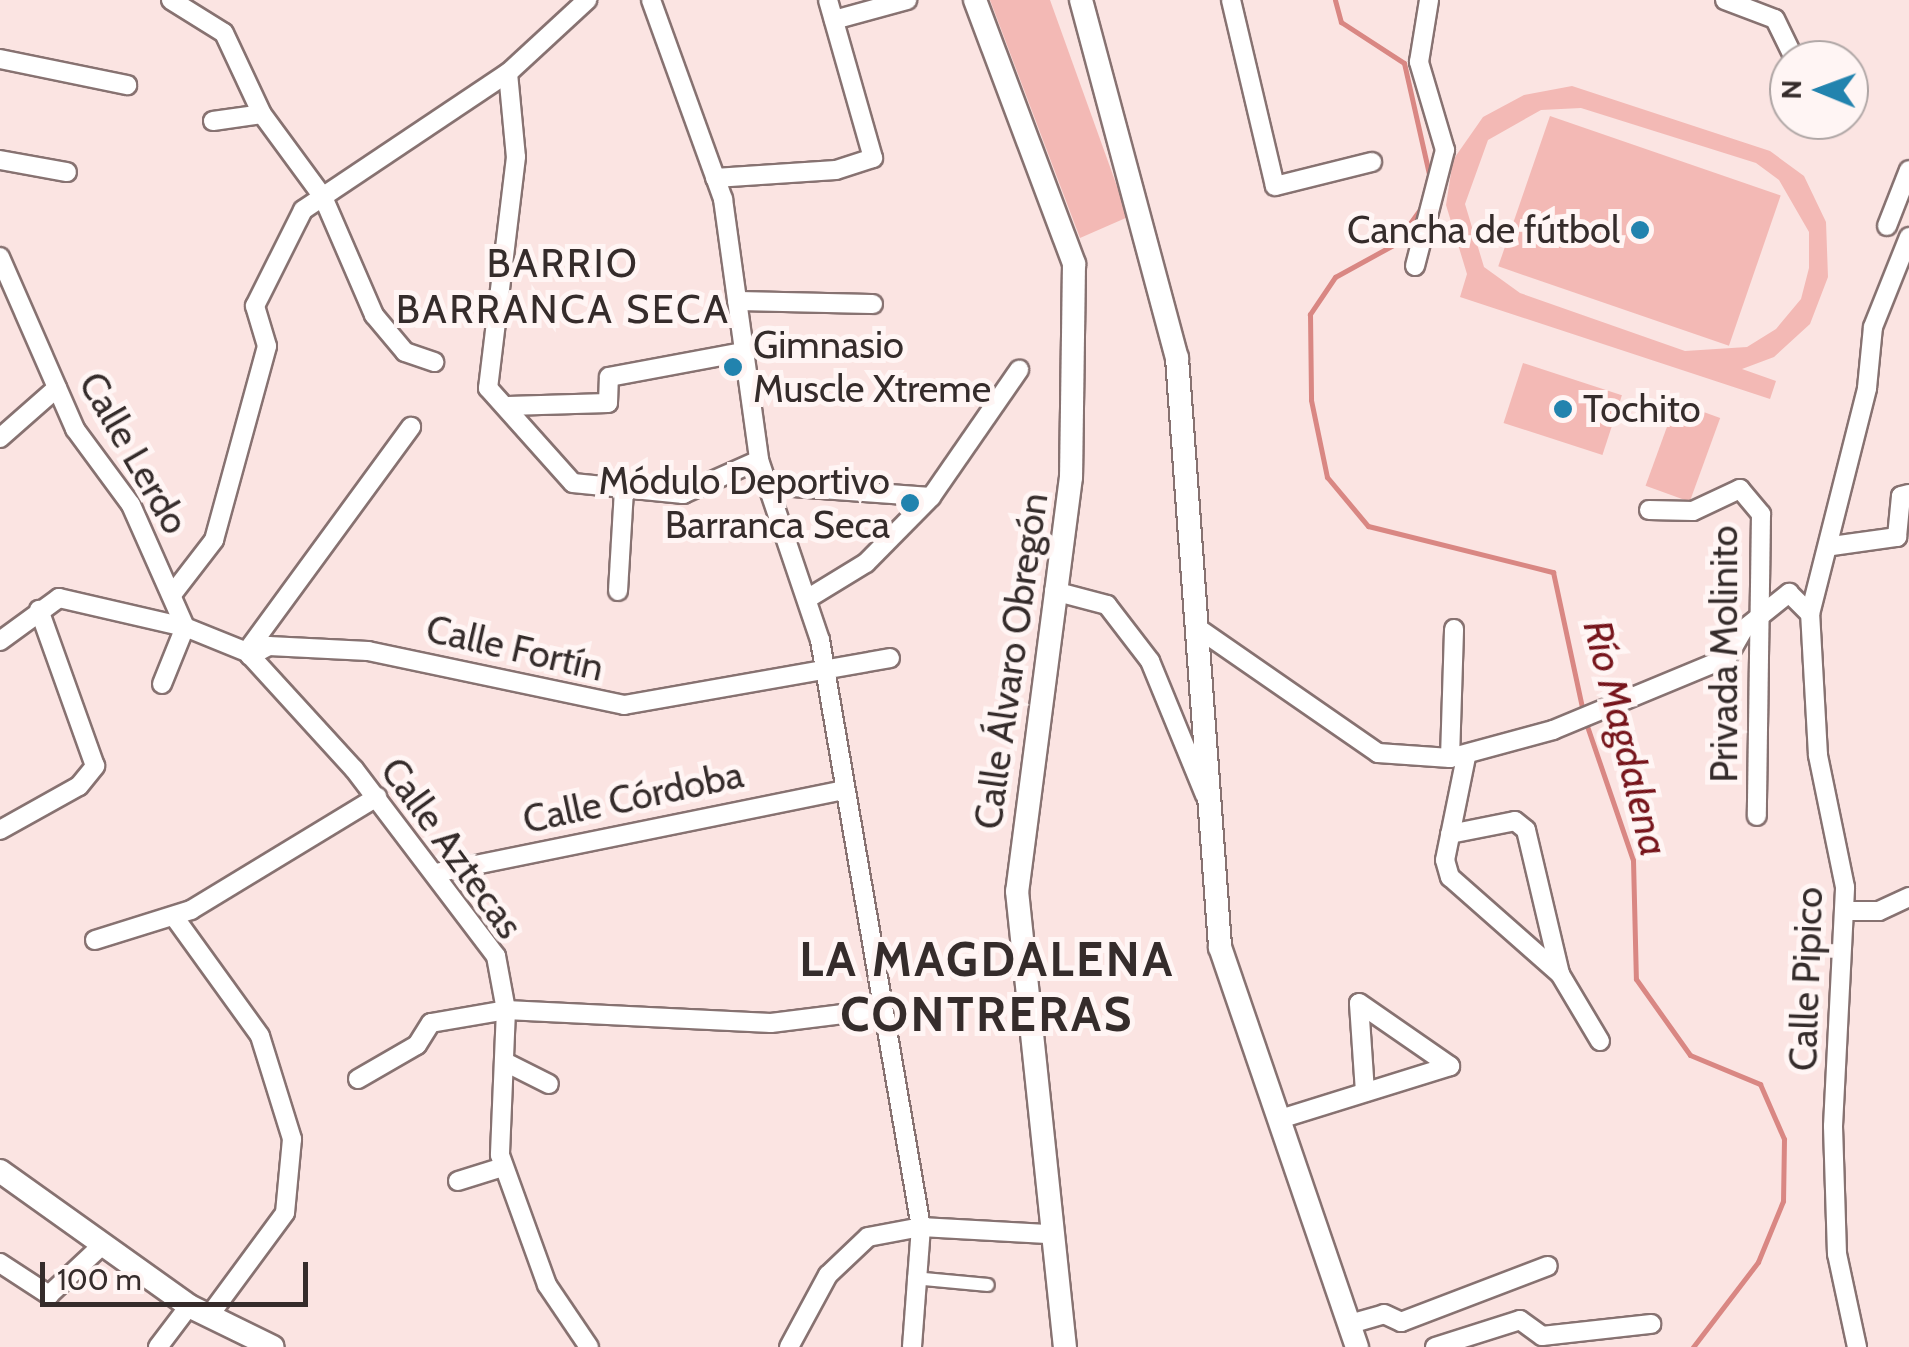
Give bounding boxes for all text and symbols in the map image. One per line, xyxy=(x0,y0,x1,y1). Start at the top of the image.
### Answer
north arrow xyxy=(1769,40,1869,140)
text: N xyxy=(1774,79,1808,100)
place label: Cancha de fútbol xyxy=(1347,207,1620,253)
marker: Cancha de fútbol xyxy=(1629,219,1651,241)
district label: BARRIO BARRANCA SECA xyxy=(396,239,730,333)
place label: Gimnasio Muscle Xtreme xyxy=(753,322,991,412)
marker: Gimnasio Muscle Xtreme xyxy=(722,356,744,378)
street label: Calle Lerdo xyxy=(70,364,198,542)
place label: Tochito xyxy=(1583,386,1701,432)
marker: Tochito xyxy=(1552,398,1574,420)
place label: Módulo Deportivo Barranca Seca xyxy=(598,458,890,548)
street label: Calle Álvaro Obregón xyxy=(965,490,1057,832)
marker: Módulo Deportivo Barranca Seca xyxy=(899,492,921,514)
street label: Privada Molinito xyxy=(1701,525,1747,783)
street label: Calle Fortín xyxy=(422,605,608,691)
water label: Río Magdalena xyxy=(1574,615,1678,861)
street label: Calle Aztecas xyxy=(371,749,533,947)
street label: Calle Córdoba xyxy=(519,751,747,843)
street label: Calle Pipico xyxy=(1780,886,1832,1072)
district label: LA MAGDALENA CONTRERAS xyxy=(799,930,1175,1043)
scale bar xyxy=(45,1242,312,1304)
text: 100 m xyxy=(57,1261,142,1298)

